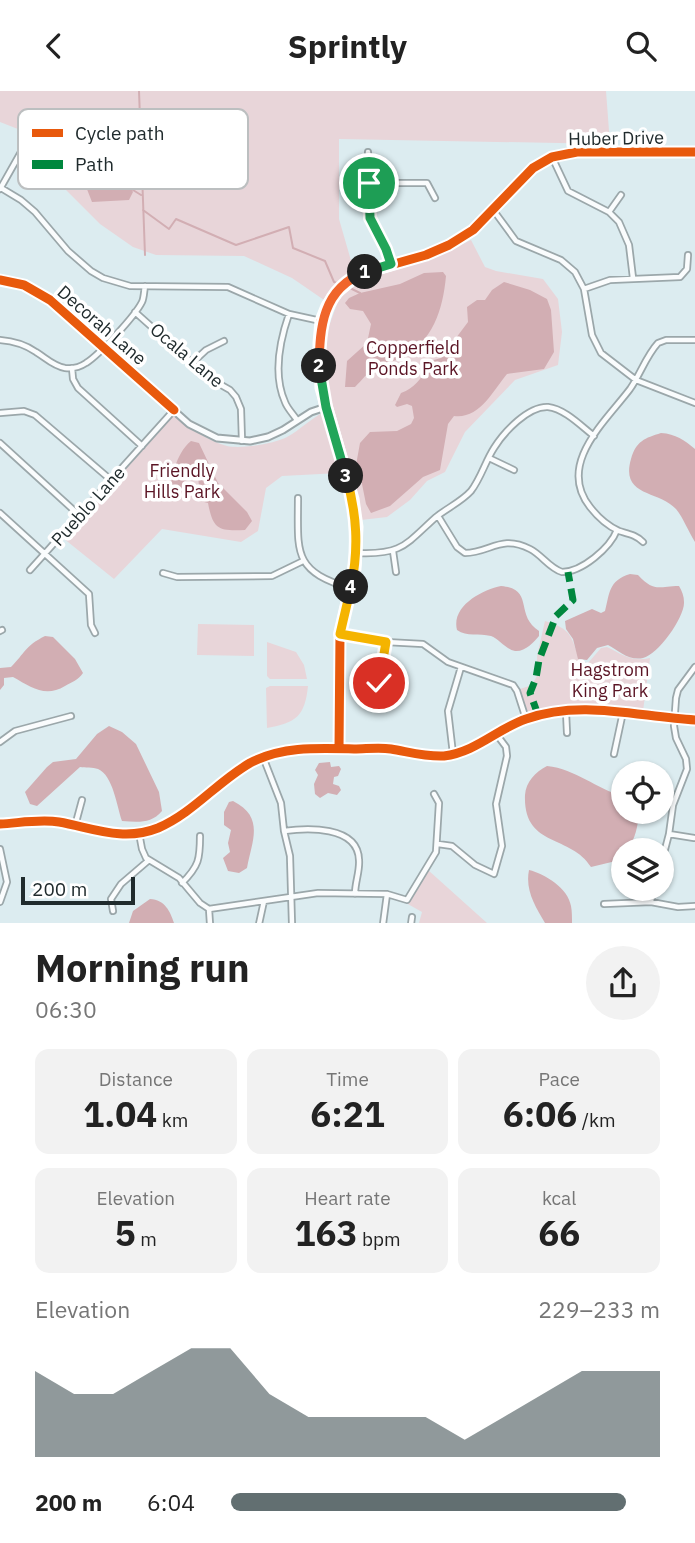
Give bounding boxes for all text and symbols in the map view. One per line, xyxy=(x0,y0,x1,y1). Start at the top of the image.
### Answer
text: Sprintly xyxy=(288,25,407,67)
icon: back xyxy=(35,27,73,65)
icon: search xyxy=(622,27,660,65)
legend xyxy=(18,109,248,189)
text: Cycle path xyxy=(75,121,164,145)
street label: Huber Drive xyxy=(568,126,664,150)
text: Path xyxy=(75,152,114,176)
pin xyxy=(339,153,399,213)
icon: arrive xyxy=(350,164,388,202)
pin: 1 xyxy=(348,255,382,289)
text: 1 xyxy=(359,259,370,283)
street label: Decorah Lane xyxy=(53,280,151,370)
street label: Ocala Lane xyxy=(146,318,229,392)
park label: Copperfield Ponds Park xyxy=(366,336,460,380)
pin: 2 xyxy=(302,349,336,383)
text: 2 xyxy=(313,353,324,377)
park label: Friendly Hills Park xyxy=(144,459,221,503)
pin: 3 xyxy=(328,459,364,493)
street label: Pueblo Lane xyxy=(46,461,130,551)
text: 3 xyxy=(340,463,351,487)
pin: 4 xyxy=(334,569,368,605)
text: 4 xyxy=(345,574,356,598)
pin xyxy=(349,653,409,713)
park label: Hagstrom King Park xyxy=(570,658,650,702)
icon: check xyxy=(360,664,398,702)
map controls xyxy=(611,761,674,901)
button: locate xyxy=(611,761,674,824)
button: layers xyxy=(611,838,674,901)
scale bar xyxy=(21,874,135,906)
text: 200 m xyxy=(32,877,87,901)
text: Morning run xyxy=(35,943,250,992)
button: share xyxy=(586,946,660,1020)
text: 06:30 xyxy=(35,994,97,1024)
text: Distance xyxy=(99,1067,173,1091)
text: Time xyxy=(326,1067,369,1091)
text: Pace xyxy=(538,1067,580,1091)
text: 1.04 xyxy=(83,1091,157,1137)
text: 6:21 xyxy=(310,1091,385,1137)
text: 6:06 xyxy=(503,1091,577,1137)
text: km xyxy=(157,1108,188,1132)
text: /km xyxy=(577,1108,616,1132)
text: Elevation xyxy=(96,1186,175,1210)
text: Heart rate xyxy=(304,1186,391,1210)
text: kcal xyxy=(542,1186,576,1210)
text: 5 xyxy=(115,1210,136,1256)
text: 163 xyxy=(294,1210,357,1256)
text: 66 xyxy=(538,1210,580,1256)
text: m xyxy=(136,1227,157,1251)
text: bpm xyxy=(357,1227,401,1251)
text: Elevation xyxy=(35,1294,130,1324)
text: 229–233 m xyxy=(538,1294,660,1324)
text: 200 m xyxy=(35,1487,102,1517)
text: 6:04 xyxy=(147,1487,195,1517)

